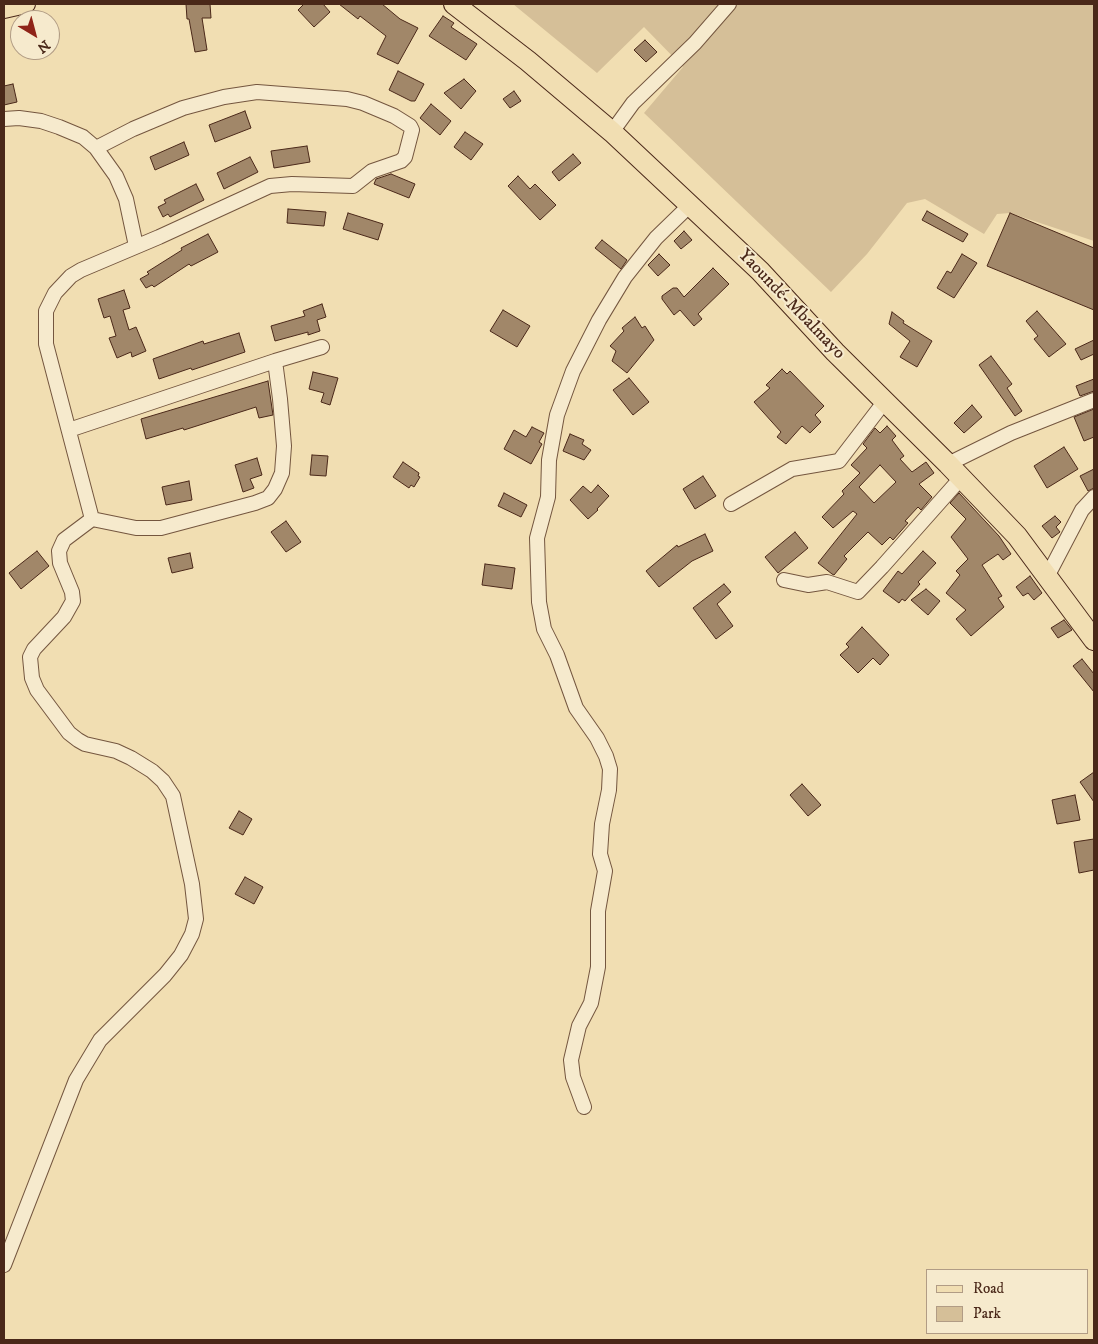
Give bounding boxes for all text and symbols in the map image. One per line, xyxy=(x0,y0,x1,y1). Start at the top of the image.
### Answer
north arrow xyxy=(10,10,60,60)
text: N xyxy=(33,36,53,57)
street label: Yaoundé-Mbalmayo xyxy=(733,245,849,365)
legend xyxy=(926,1269,1088,1334)
text: Road xyxy=(973,1279,1004,1298)
text: Park xyxy=(973,1304,1001,1323)

